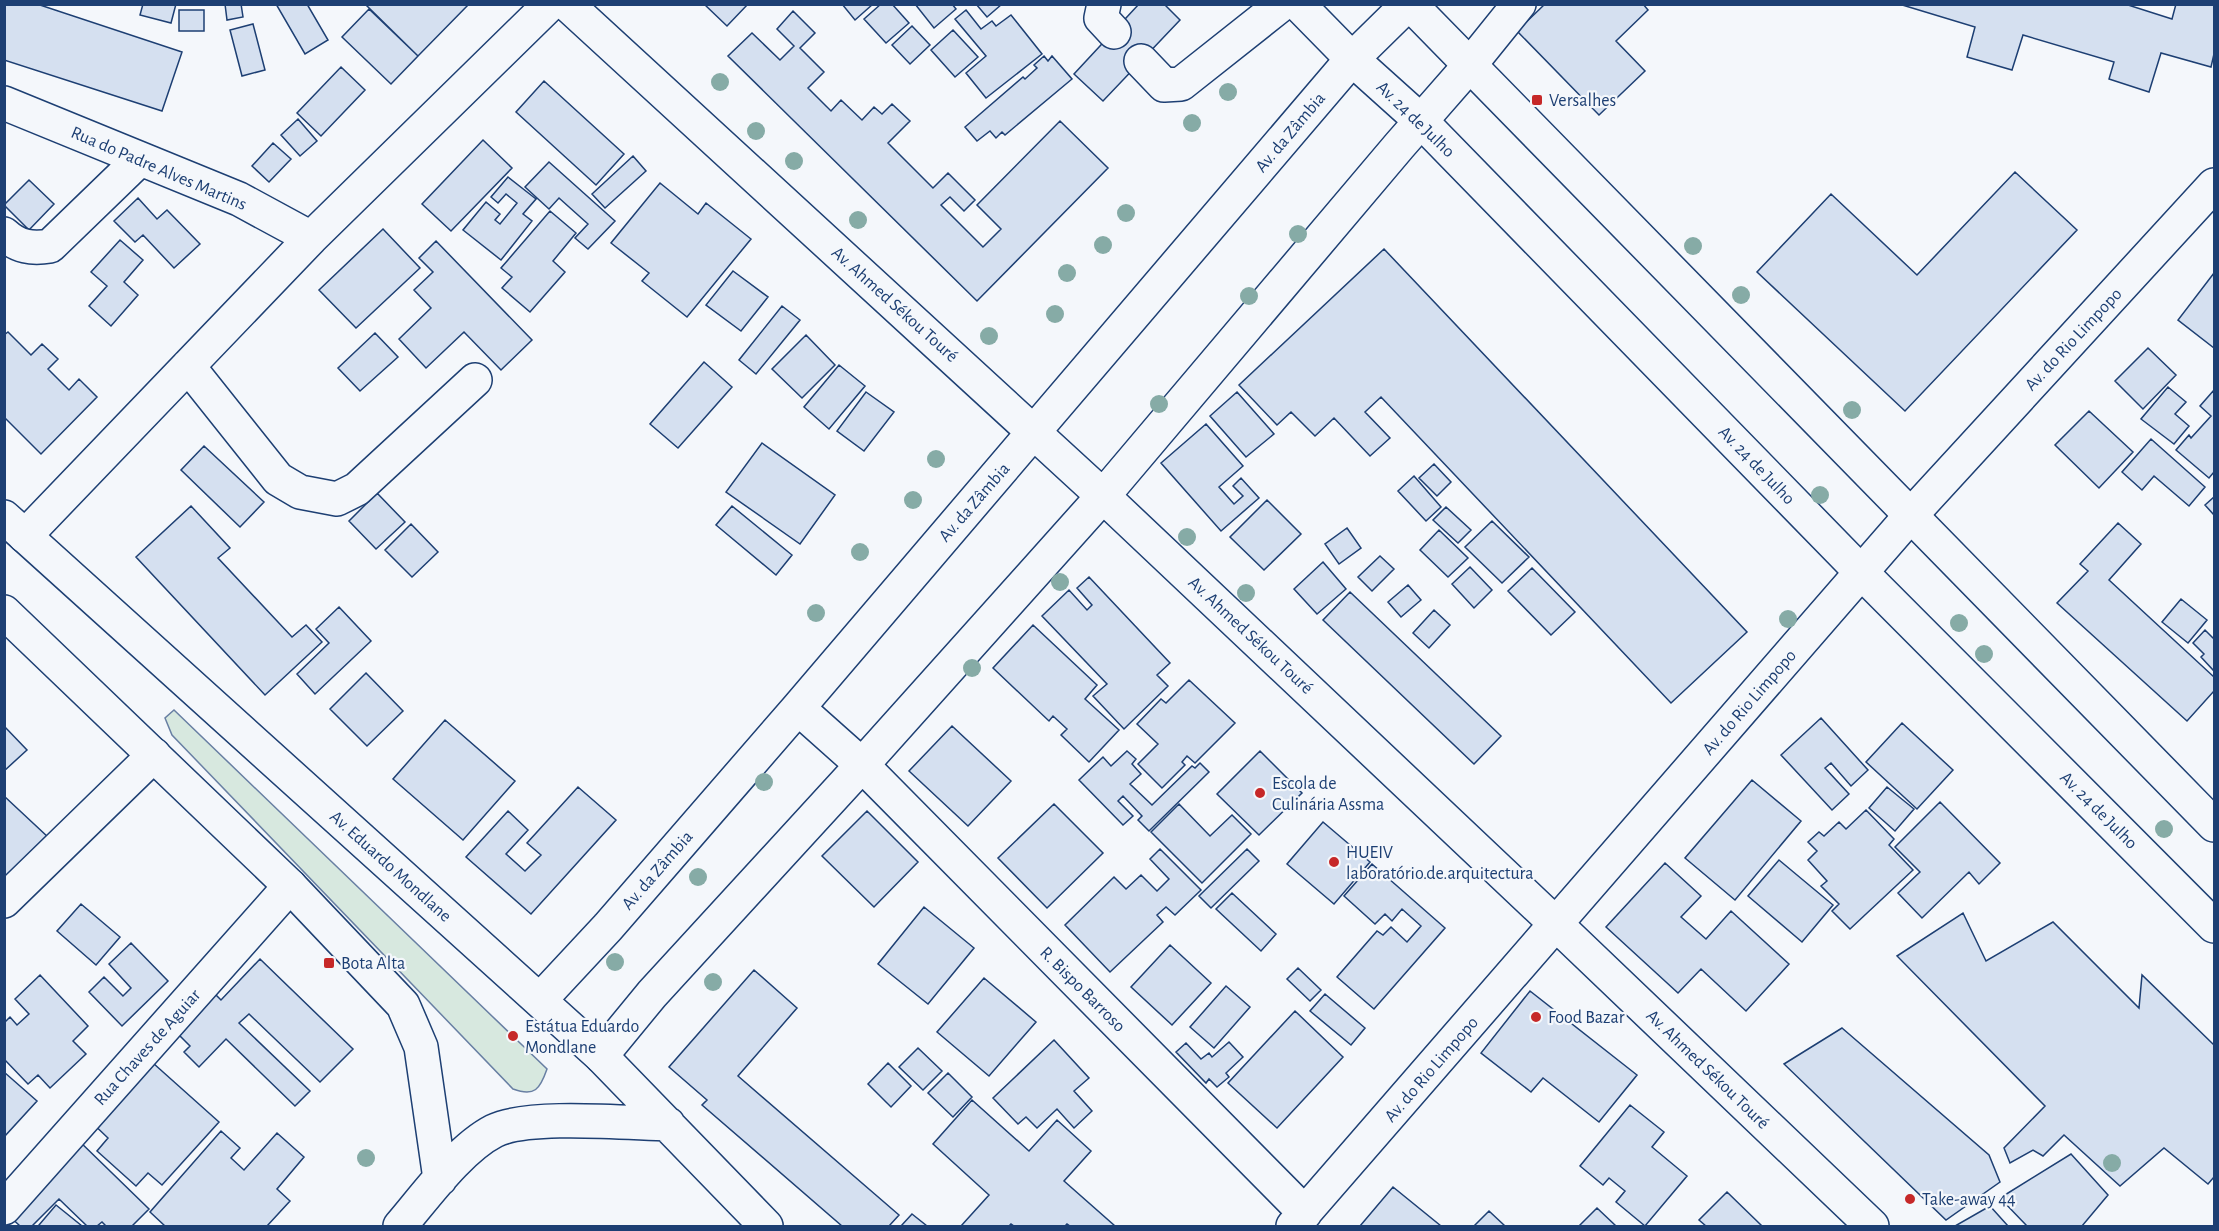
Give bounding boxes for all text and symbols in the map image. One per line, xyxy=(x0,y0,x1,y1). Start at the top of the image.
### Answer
street label: Av. 24 de Julho xyxy=(1373,78,1458,161)
street label: Av. da Zâmbia xyxy=(1252,89,1329,176)
place label: Versalhes xyxy=(1549,92,1616,110)
marker: Versalhes xyxy=(1530,93,1544,107)
street label: Rua do Padre Alves Martins xyxy=(68,124,249,214)
street label: Av. Ahmed Sékou Touré xyxy=(828,244,961,366)
street label: Av. do Rio Limpopo xyxy=(2022,285,2126,394)
street label: Av. 24 de Julho xyxy=(1715,423,1798,508)
street label: Av. da Zâmbia xyxy=(936,460,1014,546)
street label: Av. Ahmed Sékou Touré xyxy=(1185,574,1316,698)
street label: Av. do Rio Limpopo xyxy=(1699,646,1800,759)
street label: Av. 24 de Julho xyxy=(2056,769,2141,853)
place label: Escola de Culinária Assma xyxy=(1272,775,1384,814)
marker: Escola de Culinária Assma xyxy=(1253,786,1267,800)
street label: Av. Eduardo Mondlane xyxy=(326,808,455,926)
street label: Av. da Zâmbia xyxy=(619,828,697,914)
place label: HUEIV laboratório.de.arquitectura xyxy=(1346,844,1533,883)
marker: HUEIV laboratório.de.arquitectura xyxy=(1327,855,1341,869)
street label: R. Bispo Barroso xyxy=(1036,944,1129,1036)
place label: Bota Alta xyxy=(341,955,405,973)
marker: Bota Alta xyxy=(322,956,336,970)
street label: Rua Chaves de Aguiar xyxy=(91,986,205,1109)
street label: Av. Ahmed Sékou Touré xyxy=(1642,1007,1772,1133)
place label: Food Bazar xyxy=(1548,1009,1625,1027)
marker: Food Bazar xyxy=(1529,1010,1543,1024)
street label: Av. do Rio Limpopo xyxy=(1381,1013,1482,1126)
place label: Estátua Eduardo Mondlane xyxy=(525,1018,640,1057)
marker: Estátua Eduardo Mondlane xyxy=(506,1029,520,1043)
place label: Take-away 44 xyxy=(1922,1191,2016,1209)
marker: Take-away 44 xyxy=(1903,1192,1917,1206)

